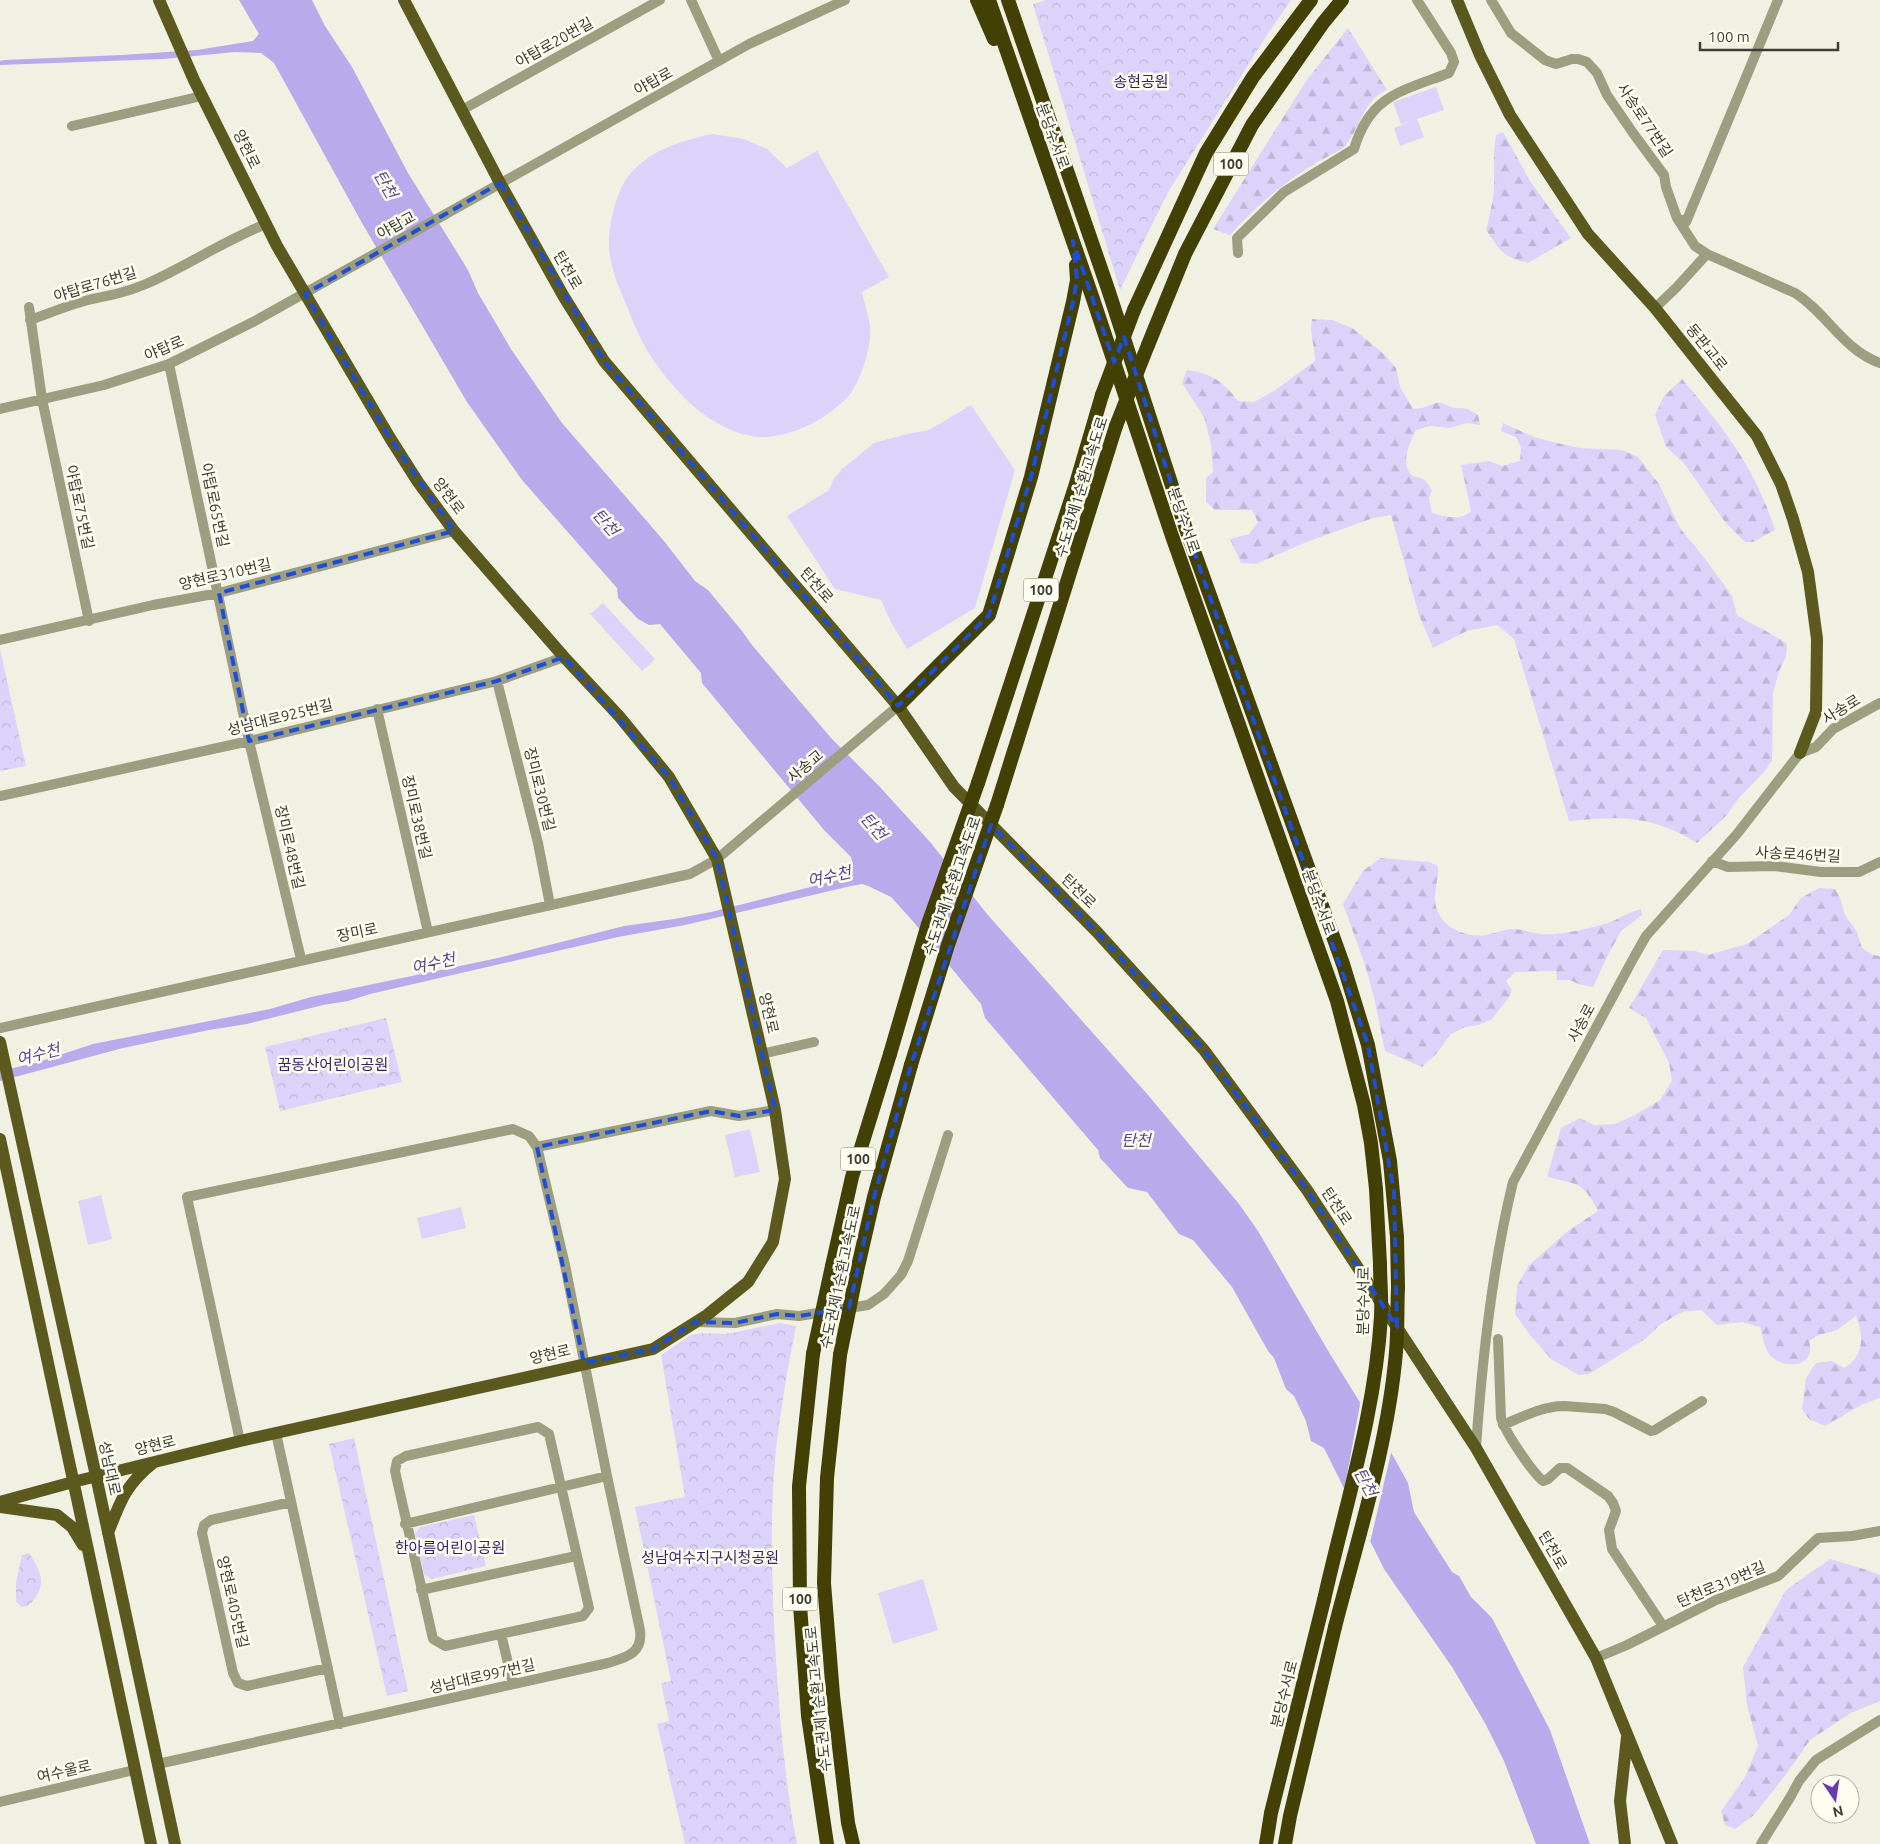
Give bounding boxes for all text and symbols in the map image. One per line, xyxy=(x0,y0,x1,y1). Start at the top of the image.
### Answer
street label: 야탑로20번길 xyxy=(512,14,596,70)
scale bar xyxy=(1700,20,1838,52)
text: 100 m xyxy=(1708,28,1750,45)
street label: 야탑로 xyxy=(631,64,675,98)
park label: 송현공원 xyxy=(1113,73,1169,90)
street label: 사송로77번길 xyxy=(1614,80,1676,160)
street label: 분당수서로 xyxy=(1033,101,1073,171)
street label: 양현로 xyxy=(230,127,264,171)
road number: 100 xyxy=(1214,152,1248,175)
water label: 탄천 xyxy=(371,167,402,203)
street label: 야탑교 xyxy=(374,208,418,242)
street label: 탄천로 xyxy=(550,248,586,292)
street label: 야탑로76번길 xyxy=(51,263,139,305)
street label: 동판교로 xyxy=(1683,320,1731,374)
street label: 야탑로 xyxy=(142,332,186,364)
street label: 수도권제1순환고속도로 xyxy=(1051,414,1111,560)
street label: 야탑로65번길 xyxy=(198,461,232,549)
street label: 야탑로75번길 xyxy=(63,463,97,551)
street label: 양현로 xyxy=(430,474,468,518)
street label: 분당수서로 xyxy=(1165,485,1203,555)
water label: 탄천 xyxy=(590,505,624,541)
street label: 양현로310번길 xyxy=(177,555,273,593)
street label: 탄천로 xyxy=(797,564,837,606)
road number: 100 xyxy=(1024,578,1058,602)
street label: 사송로 xyxy=(1819,691,1863,727)
street label: 성남대로925번길 xyxy=(225,696,335,738)
street label: 장미로30번길 xyxy=(521,745,559,833)
street label: 사송교 xyxy=(784,746,826,786)
street label: 장미로38번길 xyxy=(399,773,435,861)
street label: 장미로48번길 xyxy=(272,803,308,891)
water label: 탄천 xyxy=(858,809,892,845)
street label: 수도권제1순환고속도로 xyxy=(920,814,984,958)
street label: 사송로46번길 xyxy=(1755,843,1841,865)
water label: 여수천 xyxy=(806,862,855,889)
street label: 분당수서로 xyxy=(1299,867,1339,937)
street label: 탄천로 xyxy=(1058,870,1100,912)
street label: 장미로 xyxy=(335,919,379,945)
water label: 여수천 xyxy=(410,949,459,976)
street label: 양현로 xyxy=(756,991,782,1035)
street label: 사송로 xyxy=(1564,1001,1598,1045)
water label: 여수천 xyxy=(14,1039,64,1068)
park label: 꿈동산어린이공원 xyxy=(278,1056,388,1073)
water label: 탄천 xyxy=(1121,1131,1153,1149)
road number: 100 xyxy=(840,1148,876,1170)
street label: 탄천로 xyxy=(1319,1184,1355,1228)
street label: 수도권제1순환고속도로 xyxy=(816,1204,864,1350)
street label: 분당수서로 xyxy=(1354,1266,1372,1336)
street label: 양현로 xyxy=(528,1341,572,1367)
street label: 양현로 xyxy=(133,1432,177,1458)
street label: 성남대로 xyxy=(96,1439,124,1497)
water label: 탄천 xyxy=(1351,1465,1382,1501)
street label: 탄천로 xyxy=(1535,1528,1571,1572)
park label: 한아름어린이공원 xyxy=(395,1539,505,1556)
park label: 성남여수지구시청공원 xyxy=(641,1549,779,1566)
street label: 양현로405번길 xyxy=(214,1554,252,1650)
street label: 탄천로319번길 xyxy=(1674,1558,1768,1610)
road number: 100 xyxy=(782,1588,818,1610)
street label: 수도권제1순환고속도로 xyxy=(802,1625,834,1773)
street label: 성남대로997번길 xyxy=(427,1656,537,1696)
street label: 분당수서로 xyxy=(1267,1658,1301,1730)
street label: 여수울로 xyxy=(35,1757,93,1785)
north arrow xyxy=(1810,1774,1860,1824)
text: N xyxy=(1831,1803,1845,1821)

